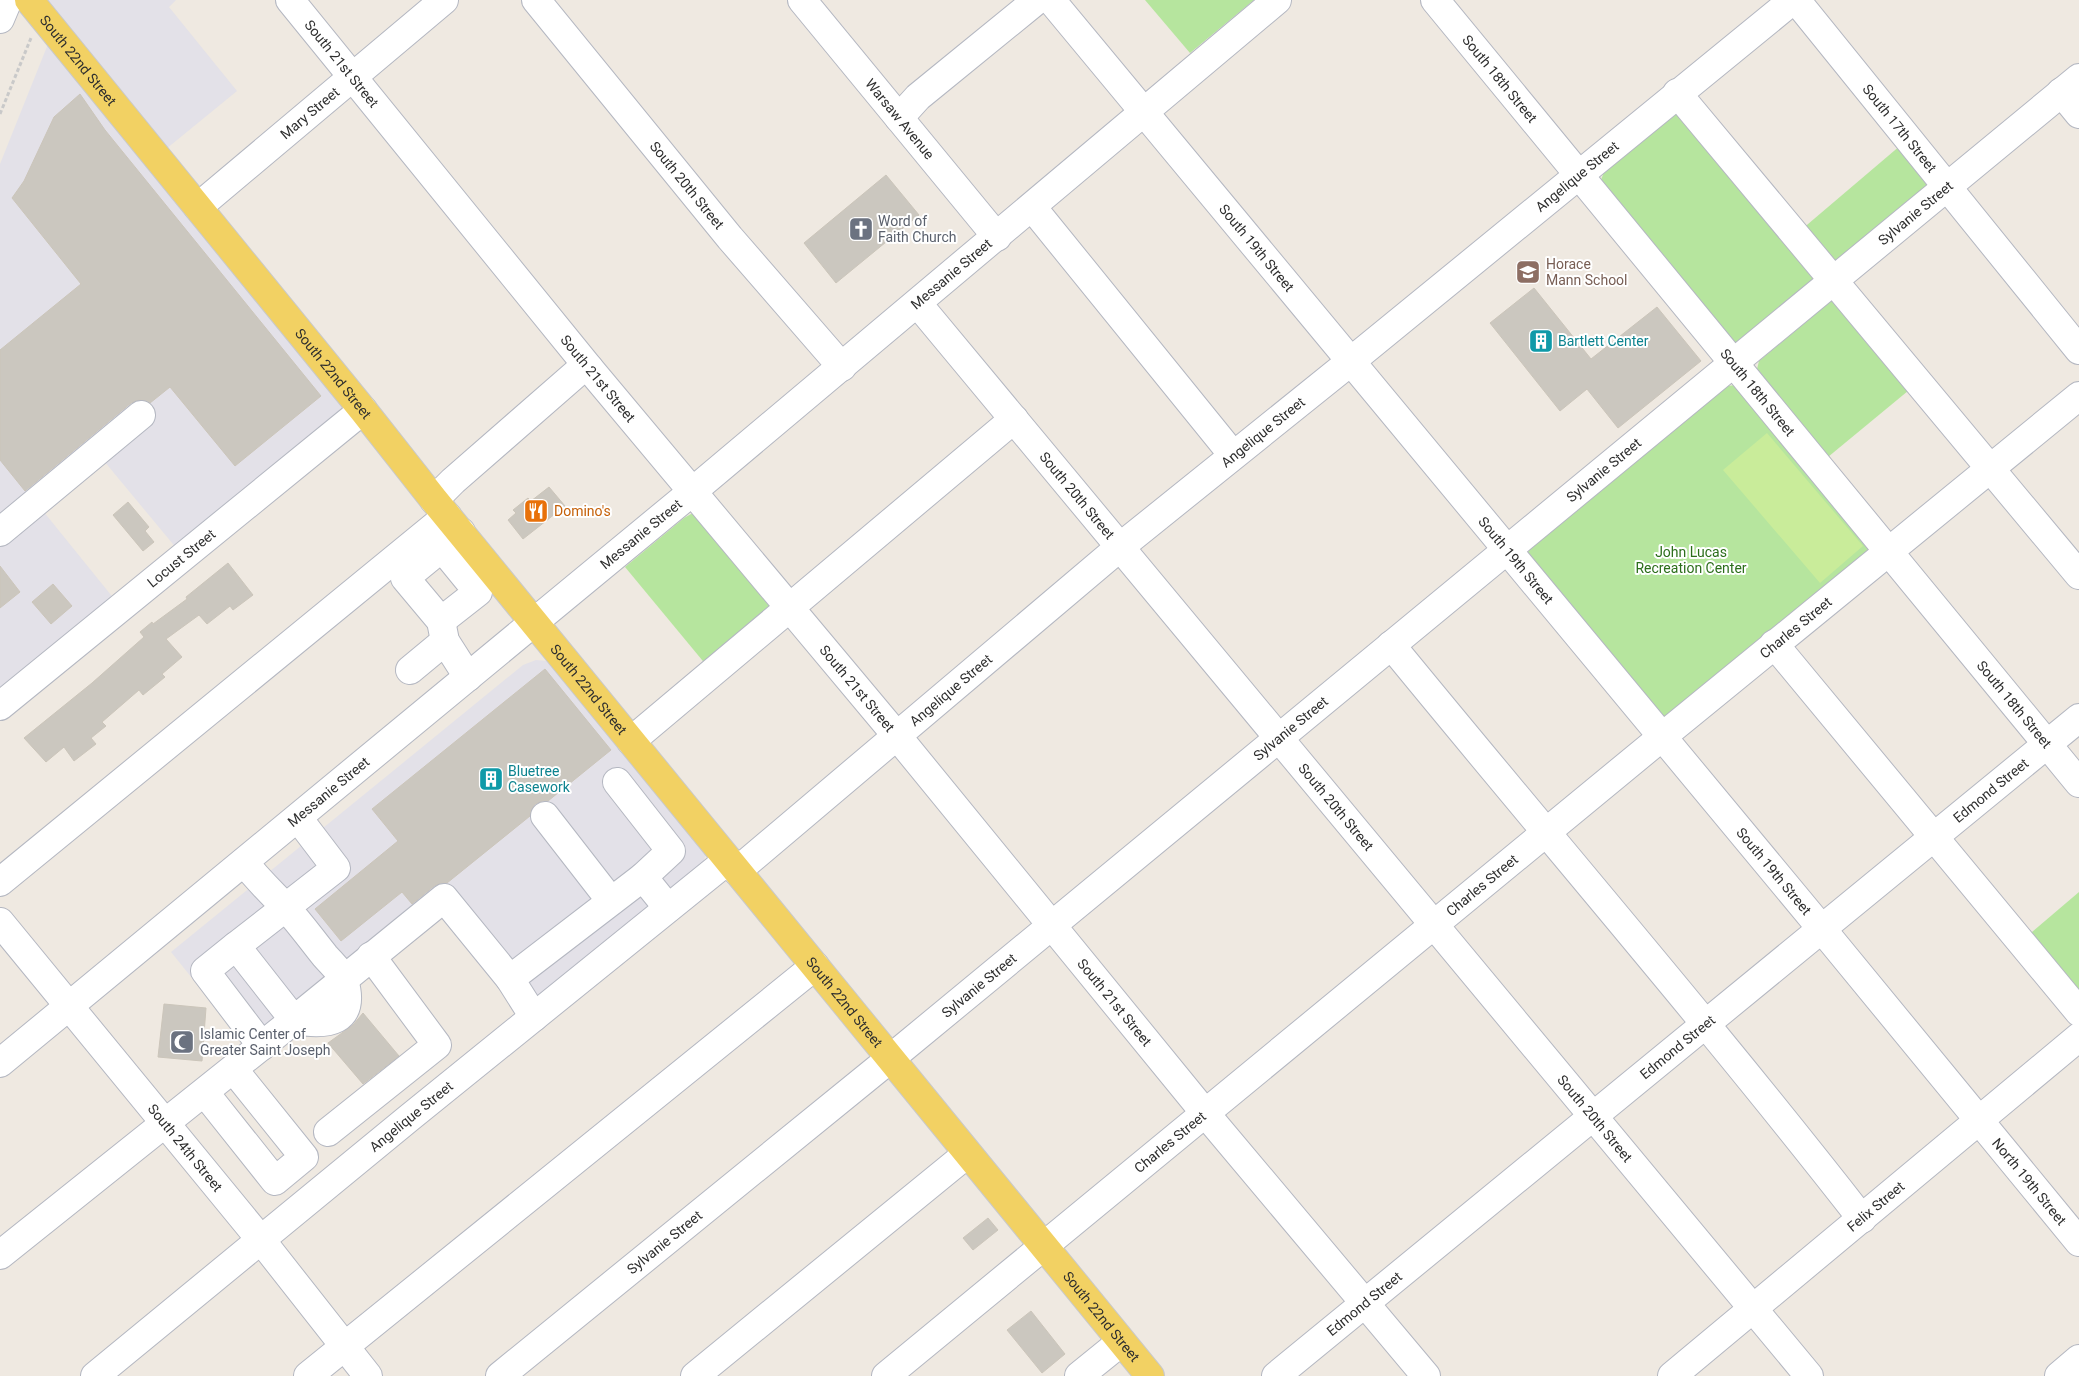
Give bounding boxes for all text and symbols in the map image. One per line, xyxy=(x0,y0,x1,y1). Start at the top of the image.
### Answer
street label: South 22nd Street xyxy=(37,12,120,109)
street label: South 21st Street xyxy=(301,17,382,111)
street label: South 18th Street xyxy=(1459,32,1541,126)
street label: Warsaw Avenue xyxy=(862,76,938,162)
street label: South 17th Street xyxy=(1859,81,1940,176)
street label: Mary Street xyxy=(277,83,343,142)
street label: South 20th Street xyxy=(647,138,728,233)
street label: Angelique Street xyxy=(1532,138,1622,215)
street label: Sylvanie Street xyxy=(1875,177,1956,248)
street label: South 19th Street xyxy=(1216,201,1298,295)
place label: Word of Faith Church xyxy=(878,213,956,245)
church icon: Word of Faith Church xyxy=(848,216,874,242)
street label: Messanie Street xyxy=(908,235,995,312)
place label: Horace Mann School xyxy=(1546,256,1628,288)
school or university icon: Horace Mann School xyxy=(1515,259,1541,285)
street label: South 22nd Street xyxy=(292,325,375,422)
building icon: Bartlett Center xyxy=(1528,328,1554,354)
street label: South 21st Street xyxy=(558,332,639,425)
place label: Bartlett Center xyxy=(1558,333,1649,349)
street label: South 18th Street xyxy=(1717,345,1799,440)
street label: Angelique Street xyxy=(1218,393,1308,470)
street label: Sylvanie Street xyxy=(1563,434,1645,505)
street label: South 20th Street xyxy=(1036,449,1118,543)
street label: Messanie Street xyxy=(597,495,685,572)
restaurant icon: Domino's xyxy=(523,498,549,524)
place label: Domino's xyxy=(554,503,611,519)
street label: South 19th Street xyxy=(1475,513,1557,607)
street label: Locust Street xyxy=(144,525,219,591)
park label: John Lucas Recreation Center xyxy=(1635,544,1747,576)
street label: Charles Street xyxy=(1757,593,1835,662)
street label: South 22nd Street xyxy=(547,641,631,738)
street label: South 21st Street xyxy=(816,642,898,735)
street label: Angelique Street xyxy=(906,651,995,729)
street label: South 18th Street xyxy=(1974,657,2055,752)
street label: Sylvanie Street xyxy=(1250,693,1331,764)
street label: Messanie Street xyxy=(285,753,373,830)
street label: Edmond Street xyxy=(1950,755,2032,826)
street label: South 20th Street xyxy=(1295,760,1377,854)
place label: Bluetree Casework xyxy=(508,763,571,795)
building icon: Bluetree Casework xyxy=(478,766,504,792)
street label: South 19th Street xyxy=(1733,824,1815,918)
street label: Charles Street xyxy=(1443,851,1521,919)
street label: Sylvanie Street xyxy=(938,950,1020,1021)
street label: South 22nd Street xyxy=(803,954,886,1051)
street label: South 21st Street xyxy=(1074,956,1155,1050)
street label: Edmond Street xyxy=(1637,1011,1718,1082)
place label: Islamic Center of Greater Saint Joseph xyxy=(200,1026,330,1058)
mosque icon: Islamic Center of Greater Saint Joseph xyxy=(169,1029,195,1055)
street label: South 20th Street xyxy=(1554,1072,1636,1166)
street label: Angelique Street xyxy=(366,1078,456,1155)
street label: South 24th Street xyxy=(145,1101,226,1195)
street label: Charles Street xyxy=(1131,1108,1209,1176)
street label: North 19th Street xyxy=(1989,1135,2070,1228)
street label: Felix Street xyxy=(1844,1178,1908,1235)
street label: Sylvanie Street xyxy=(624,1207,705,1277)
street label: South 22nd Street xyxy=(1060,1268,1143,1365)
street label: Edmond Street xyxy=(1323,1268,1405,1339)

